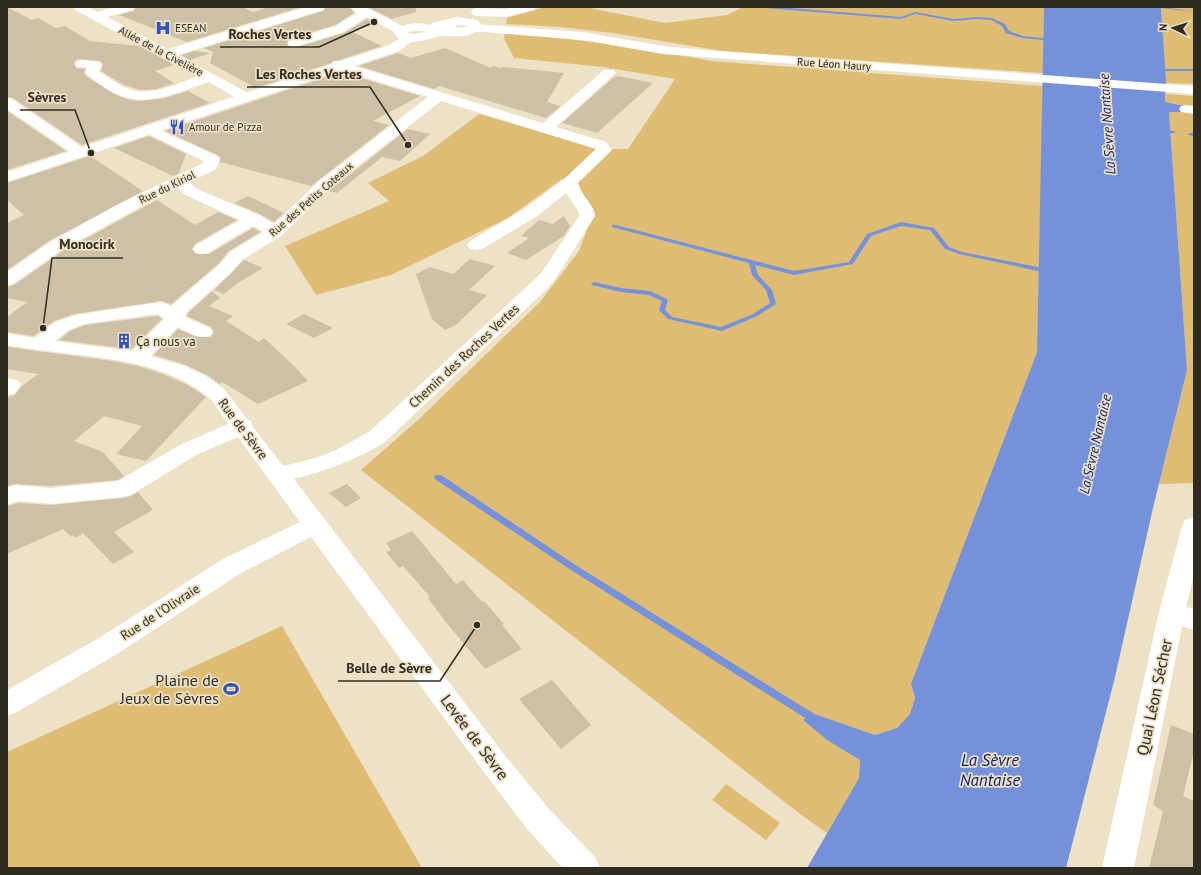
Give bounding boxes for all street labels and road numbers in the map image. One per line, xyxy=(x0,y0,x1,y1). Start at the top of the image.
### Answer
street label: Allée de la Civelière xyxy=(116,23,206,79)
street label: Rue Léon Haury xyxy=(797,54,872,74)
street label: Rue des Petits Coteaux xyxy=(266,158,356,239)
street label: Rue du Kiriol xyxy=(136,167,198,207)
street label: Chemin des Roches Vertes xyxy=(405,300,523,412)
street label: Rue de Sèvre xyxy=(214,395,272,463)
street label: Rue de l'Olivraie xyxy=(117,580,203,644)
street label: Quai Léon Sécher xyxy=(1132,636,1176,757)
street label: Levée de Sèvre xyxy=(436,690,514,784)

